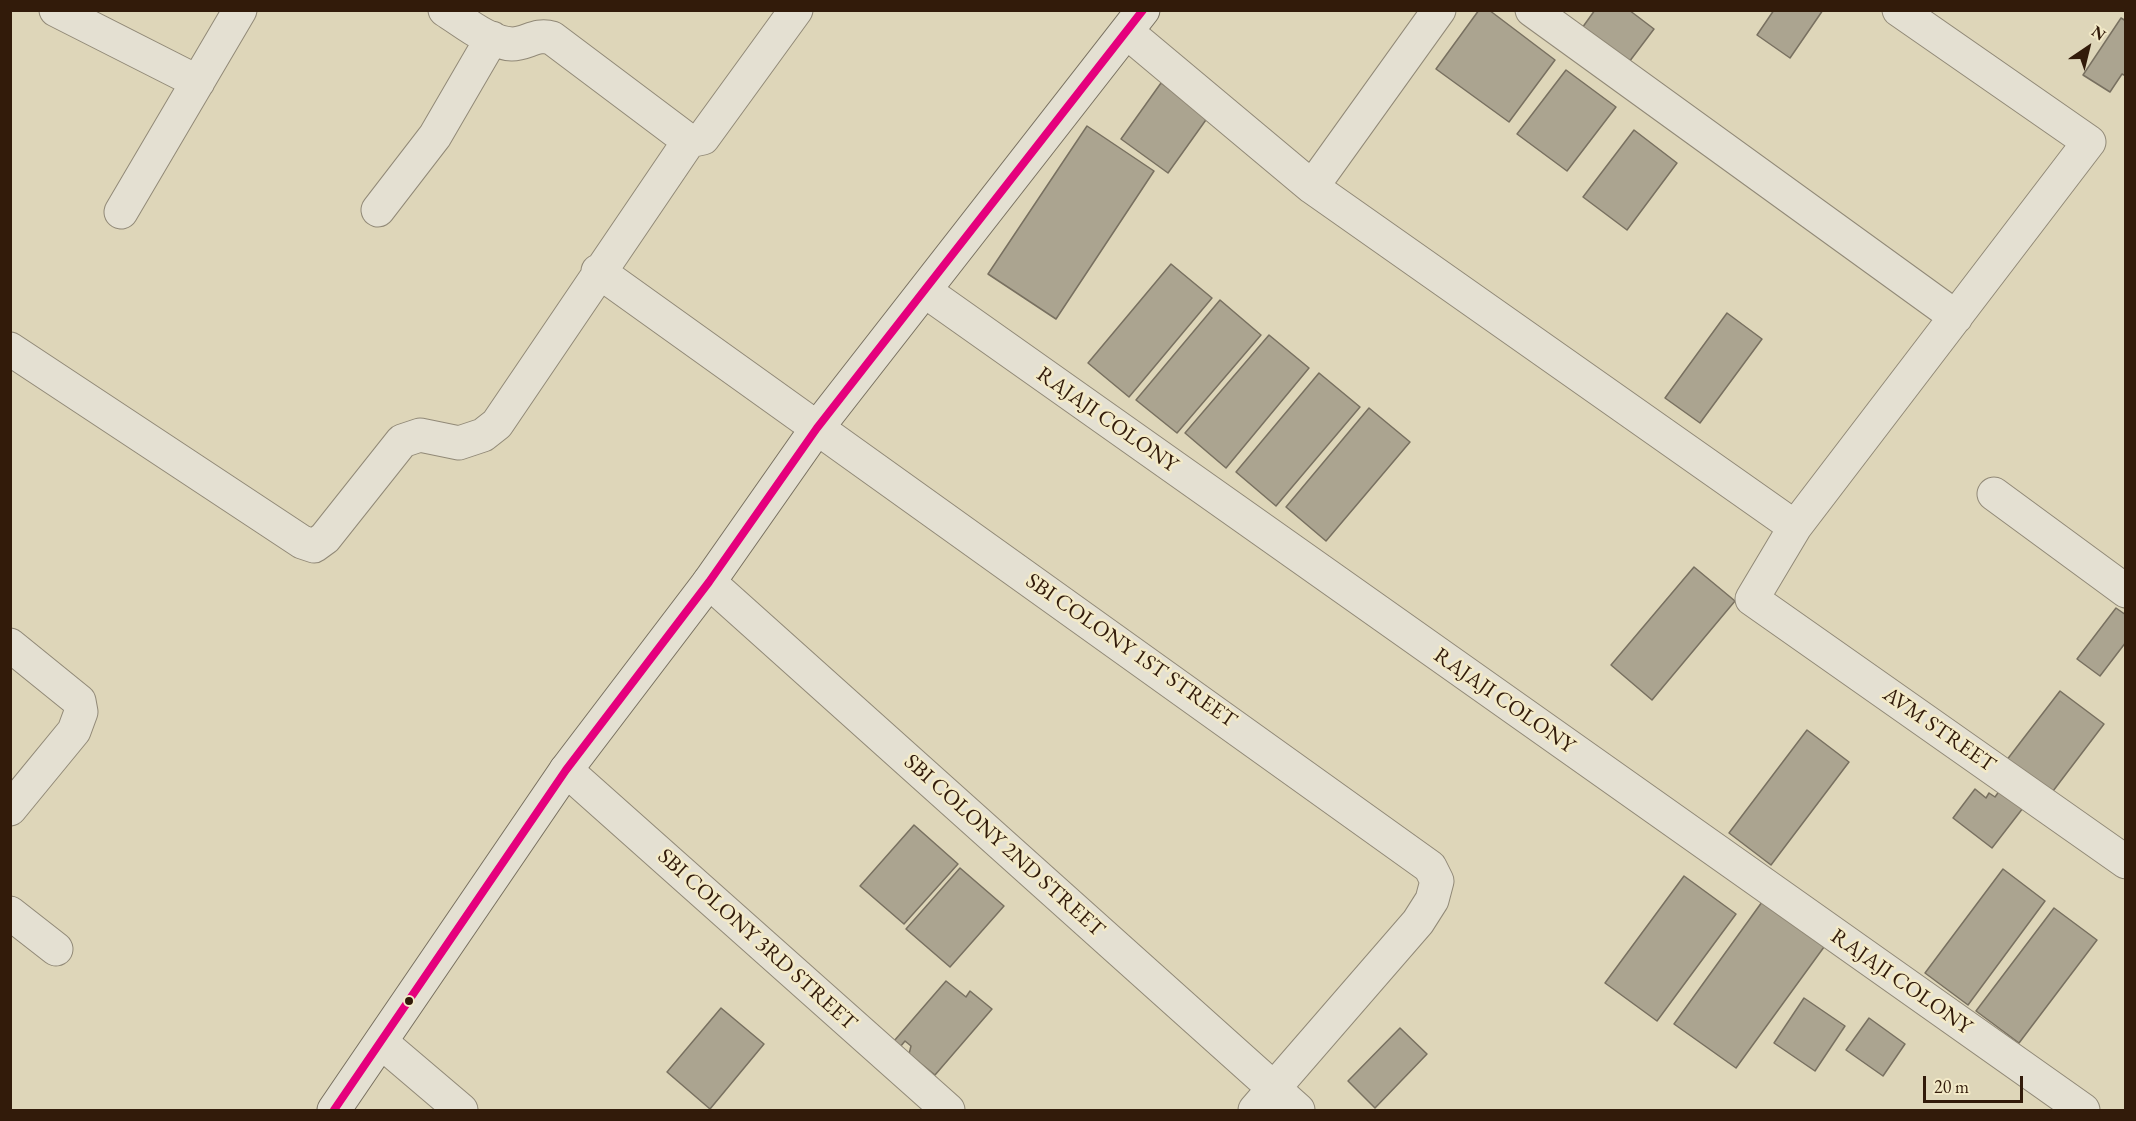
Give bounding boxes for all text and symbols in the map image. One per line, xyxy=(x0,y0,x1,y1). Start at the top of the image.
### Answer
north arrow xyxy=(2058,18,2118,78)
text: N xyxy=(2087,21,2110,45)
street label: RAJAJI COLONY xyxy=(1031,362,1183,478)
street label: SBI COLONY 1ST STREET xyxy=(1020,568,1242,734)
street label: RAJAJI COLONY xyxy=(1428,643,1580,759)
street label: AVM STREET xyxy=(1878,682,2000,778)
street label: SBI COLONY 2ND STREET xyxy=(898,749,1110,943)
street label: SBI COLONY 3RD STREET xyxy=(652,844,862,1036)
street label: RAJAJI COLONY xyxy=(1825,924,1977,1040)
unlabelled marker xyxy=(403,995,415,1007)
scale bar xyxy=(1926,1064,2026,1102)
text: 20 m xyxy=(1934,1075,1969,1098)

